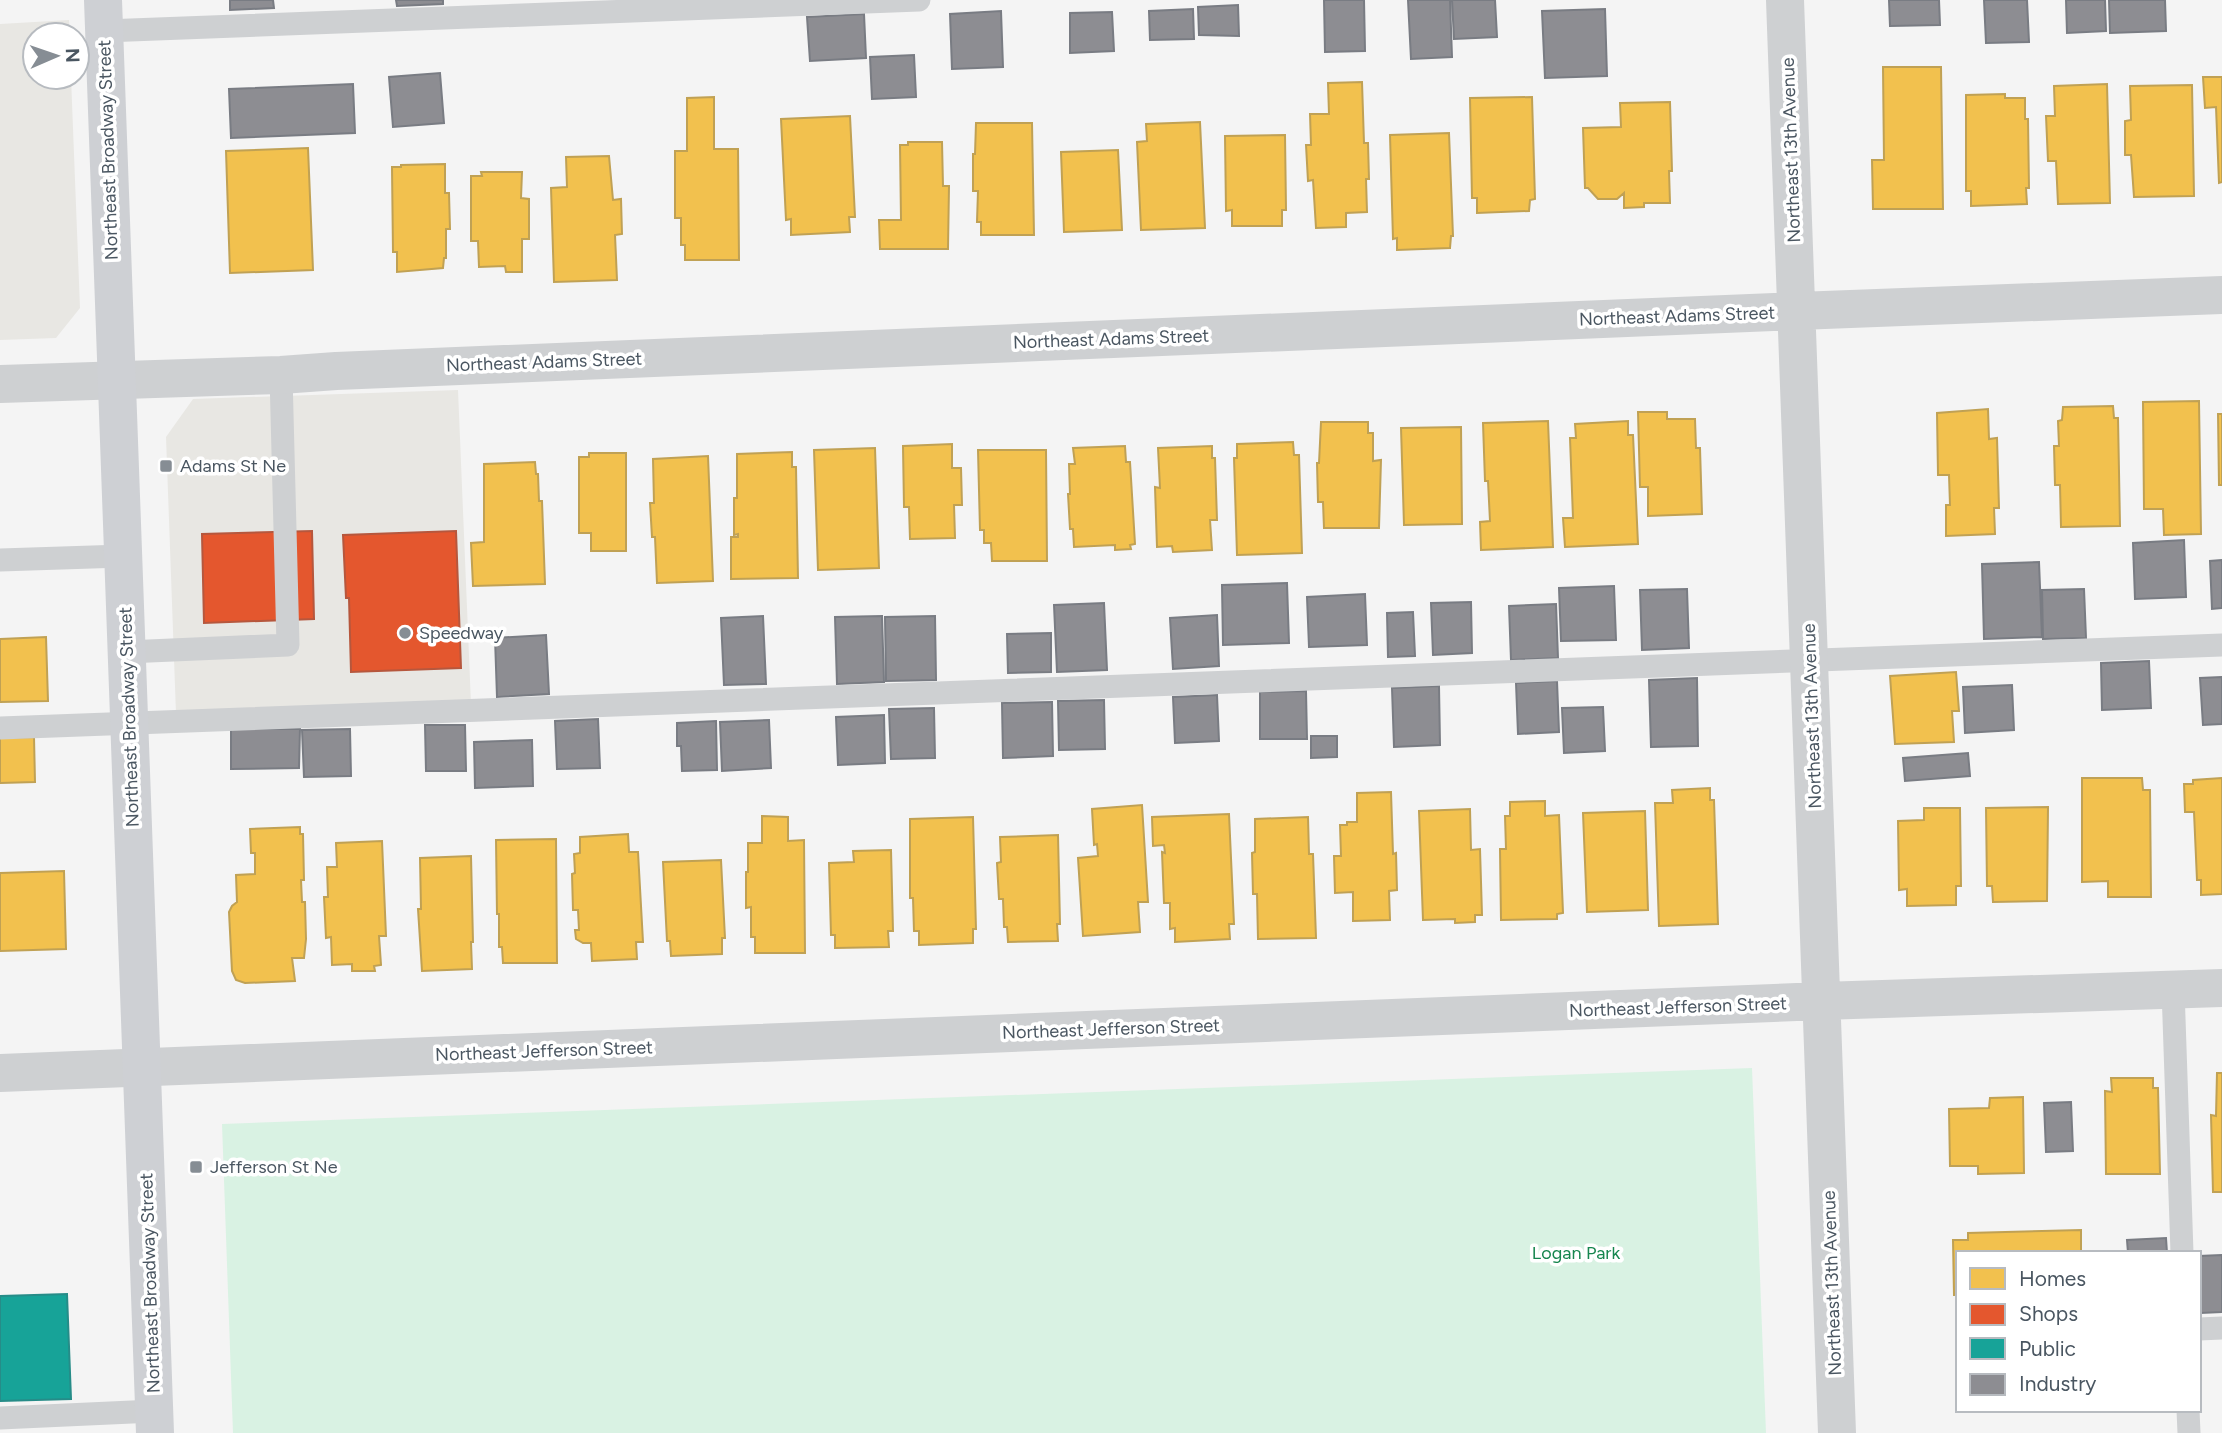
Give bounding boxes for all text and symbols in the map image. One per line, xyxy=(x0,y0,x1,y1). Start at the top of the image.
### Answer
north arrow xyxy=(21,21,91,91)
street label: Northeast Broadway Street xyxy=(93,39,123,261)
text: N xyxy=(61,48,84,63)
street label: Northeast 13th Avenue xyxy=(1777,57,1805,243)
street label: Northeast Adams Street xyxy=(1579,302,1776,330)
street label: Northeast Adams Street xyxy=(1013,325,1210,353)
street label: Northeast Adams Street xyxy=(446,348,643,376)
place label: Adams St Ne xyxy=(180,455,286,477)
marker: Adams St Ne xyxy=(158,458,174,474)
street label: Northeast Broadway Street xyxy=(114,606,144,828)
place label: Speedway xyxy=(419,622,504,644)
street label: Northeast 13th Avenue xyxy=(1798,623,1826,809)
marker: Speedway xyxy=(397,625,413,641)
street label: Northeast Jefferson Street xyxy=(1569,992,1787,1022)
street label: Northeast Jefferson Street xyxy=(1002,1014,1220,1044)
street label: Northeast Jefferson Street xyxy=(435,1036,653,1066)
place label: Jefferson St Ne xyxy=(210,1156,338,1178)
marker: Jefferson St Ne xyxy=(188,1159,204,1175)
street label: Northeast Broadway Street xyxy=(135,1172,165,1394)
street label: Northeast 13th Avenue xyxy=(1818,1190,1846,1376)
park label: Logan Park xyxy=(1532,1242,1620,1264)
legend xyxy=(1956,1251,2201,1412)
text: Homes xyxy=(2019,1266,2086,1291)
text: Shops xyxy=(2019,1301,2078,1326)
text: Public xyxy=(2019,1336,2076,1361)
text: Industry xyxy=(2019,1371,2096,1396)

